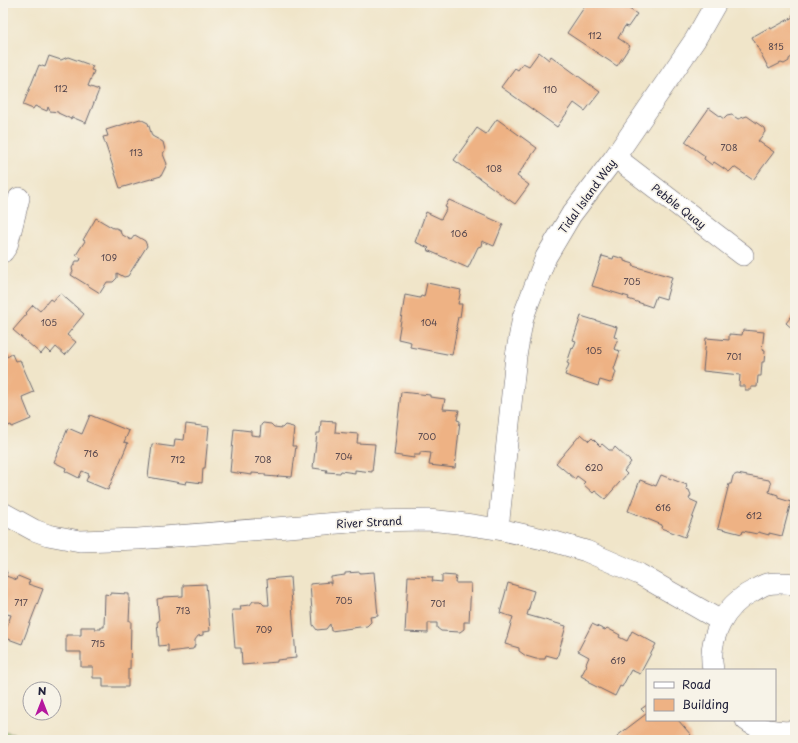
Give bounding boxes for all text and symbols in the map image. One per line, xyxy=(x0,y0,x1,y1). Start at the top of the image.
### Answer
house number: 112 xyxy=(588,28,602,42)
house number: 815 xyxy=(768,39,784,53)
house number: 112 xyxy=(54,81,68,95)
house number: 110 xyxy=(543,82,557,96)
house number: 708 xyxy=(720,140,738,154)
house number: 113 xyxy=(129,145,143,159)
street label: Tidal Island Way xyxy=(554,155,620,237)
house number: 108 xyxy=(486,161,502,175)
street label: Pebble Quay xyxy=(648,179,710,233)
house number: 106 xyxy=(451,226,467,240)
house number: 109 xyxy=(101,250,117,264)
house number: 705 xyxy=(623,274,641,288)
house number: 105 xyxy=(41,315,57,329)
house number: 104 xyxy=(421,315,437,329)
house number: 105 xyxy=(586,343,602,357)
house number: 701 xyxy=(727,349,741,363)
house number: 700 xyxy=(418,429,436,443)
house number: 716 xyxy=(84,446,98,460)
house number: 704 xyxy=(335,449,353,463)
house number: 712 xyxy=(171,452,185,466)
house number: 708 xyxy=(254,452,272,466)
house number: 620 xyxy=(585,460,604,474)
house number: 616 xyxy=(655,500,671,514)
house number: 612 xyxy=(746,508,762,522)
street label: River Strand xyxy=(335,512,403,532)
house number: 705 xyxy=(335,593,353,607)
house number: 717 xyxy=(14,595,28,609)
house number: 701 xyxy=(431,596,445,610)
house number: 713 xyxy=(176,603,190,617)
house number: 709 xyxy=(256,622,272,636)
house number: 715 xyxy=(91,636,105,650)
house number: 619 xyxy=(610,653,626,667)
legend xyxy=(646,669,776,721)
text: Road xyxy=(682,675,711,693)
north arrow xyxy=(22,681,62,721)
text: N xyxy=(38,682,47,699)
text: Building xyxy=(682,695,729,713)

